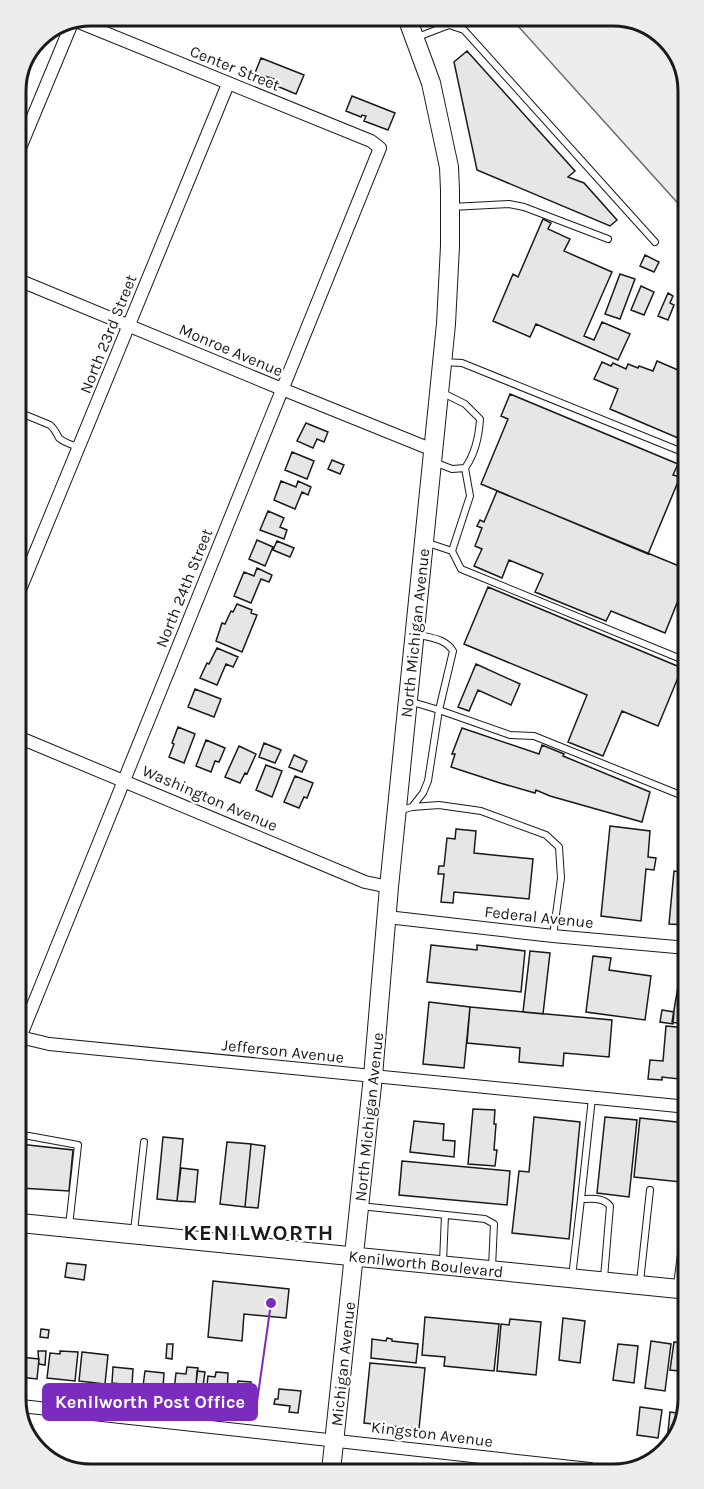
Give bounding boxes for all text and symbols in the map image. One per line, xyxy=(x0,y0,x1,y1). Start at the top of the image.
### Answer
street label: Center Street xyxy=(187,41,283,95)
street label: North 23rd Street xyxy=(75,272,141,396)
street label: Monroe Avenue xyxy=(176,320,286,380)
street label: North 24th Street xyxy=(151,526,217,650)
street label: North Michigan Avenue xyxy=(397,548,433,718)
street label: Washington Avenue xyxy=(140,761,280,835)
street label: Federal Avenue xyxy=(484,902,594,932)
street label: North Michigan Avenue xyxy=(351,1032,387,1202)
street label: Jefferson Avenue xyxy=(221,1035,345,1067)
district label: KENILWORTH xyxy=(183,1220,335,1246)
street label: Kenilworth Boulevard xyxy=(348,1246,504,1282)
street label: Michigan Avenue xyxy=(327,1301,359,1427)
callout: Kenilworth Post Office xyxy=(43,1384,257,1420)
text: Kenilworth Post Office xyxy=(55,1391,245,1413)
street label: Kingston Avenue xyxy=(370,1417,494,1451)

